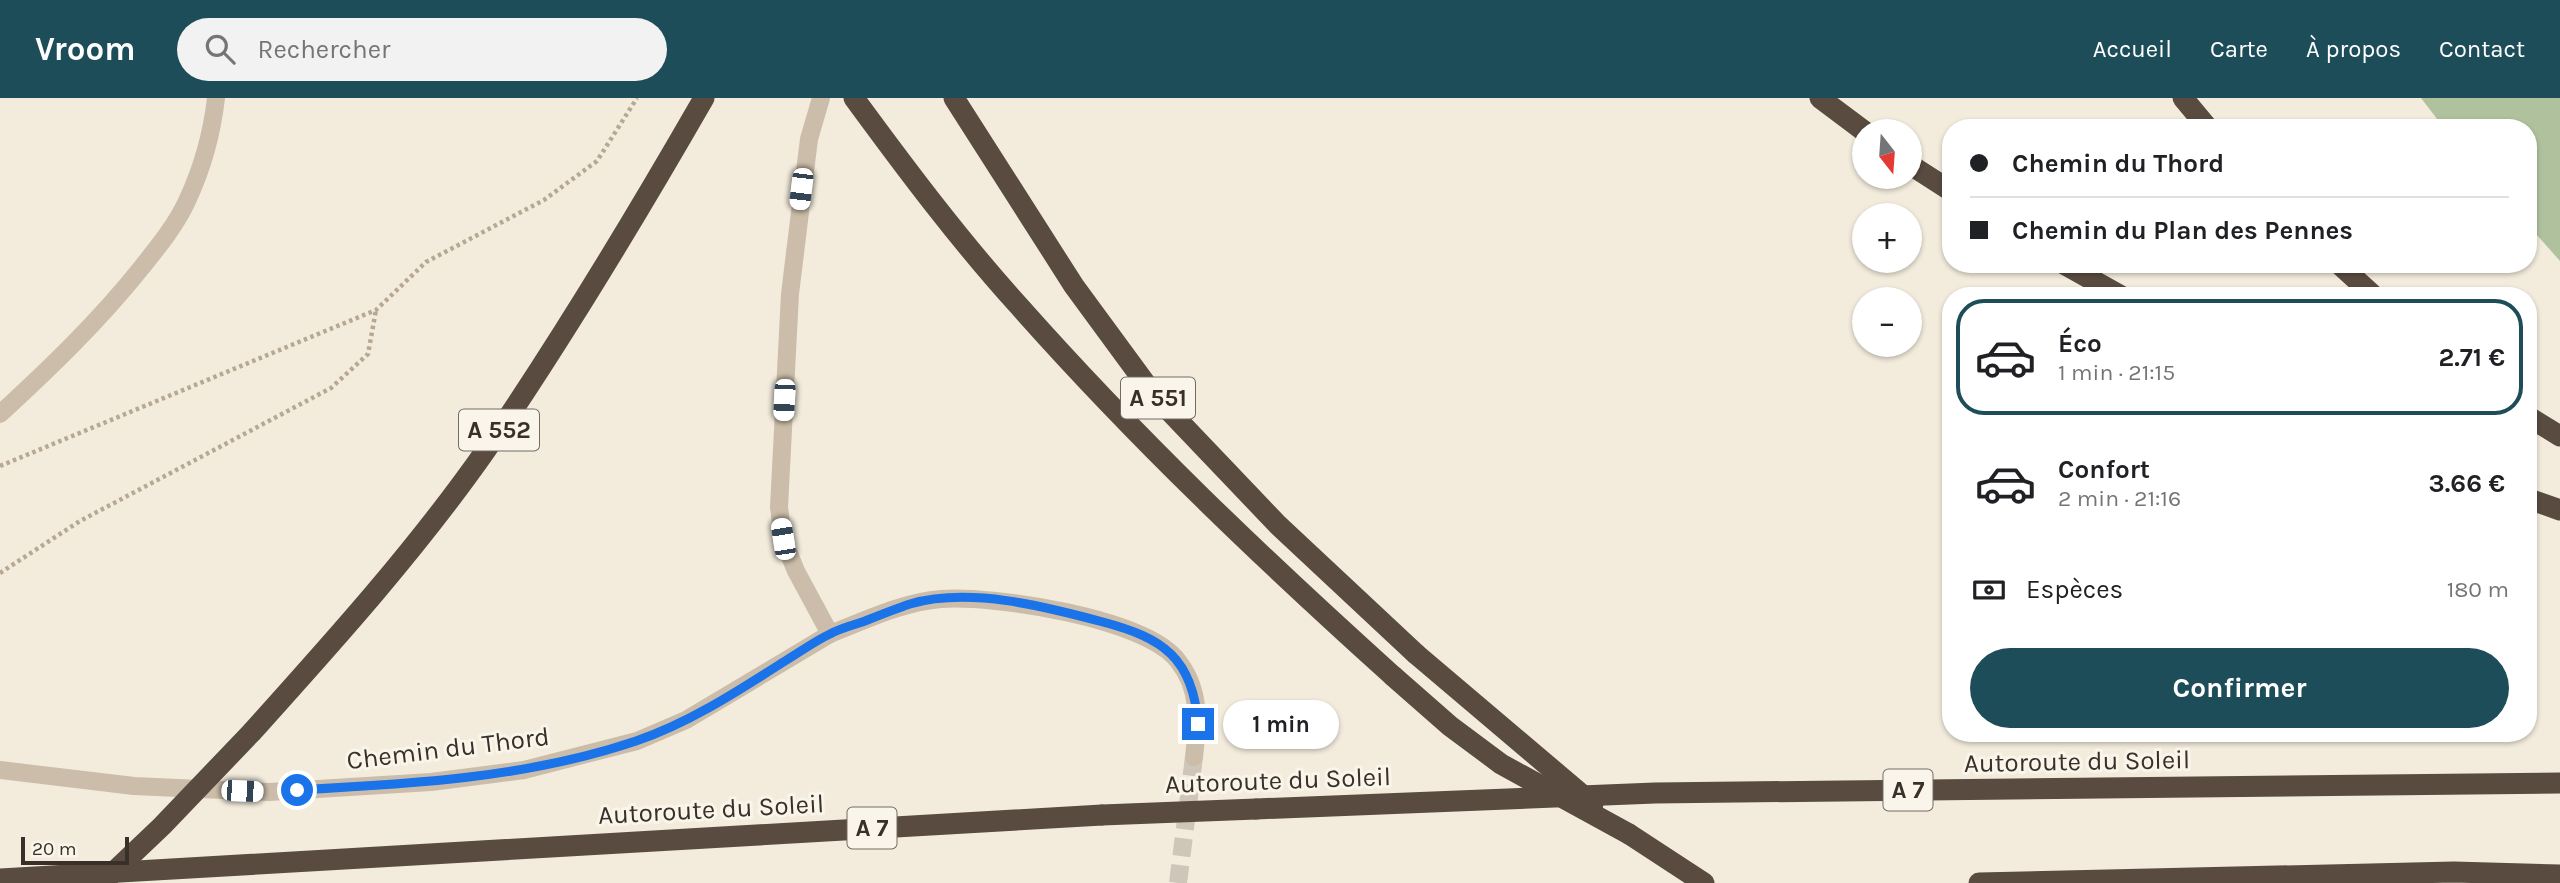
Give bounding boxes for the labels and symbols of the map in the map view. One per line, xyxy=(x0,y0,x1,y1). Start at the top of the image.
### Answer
north arrow xyxy=(1852,119,1922,189)
car xyxy=(789,167,814,211)
road number: A 551 xyxy=(1121,377,1195,418)
car xyxy=(773,378,796,422)
road number: A 552 xyxy=(459,410,539,450)
car xyxy=(770,517,797,561)
callout: 1 min xyxy=(1222,700,1338,748)
route end xyxy=(1182,708,1214,740)
street label: Chemin du Thord xyxy=(345,721,551,776)
street label: Autoroute du Soleil xyxy=(1964,744,2190,779)
street label: Autoroute du Soleil xyxy=(1164,761,1392,800)
road number: A 7 xyxy=(1884,770,1932,810)
route start xyxy=(281,774,313,806)
car xyxy=(221,780,264,802)
street label: Autoroute du Soleil xyxy=(597,788,825,831)
road number: A 7 xyxy=(848,808,896,848)
scale bar xyxy=(21,834,130,866)

